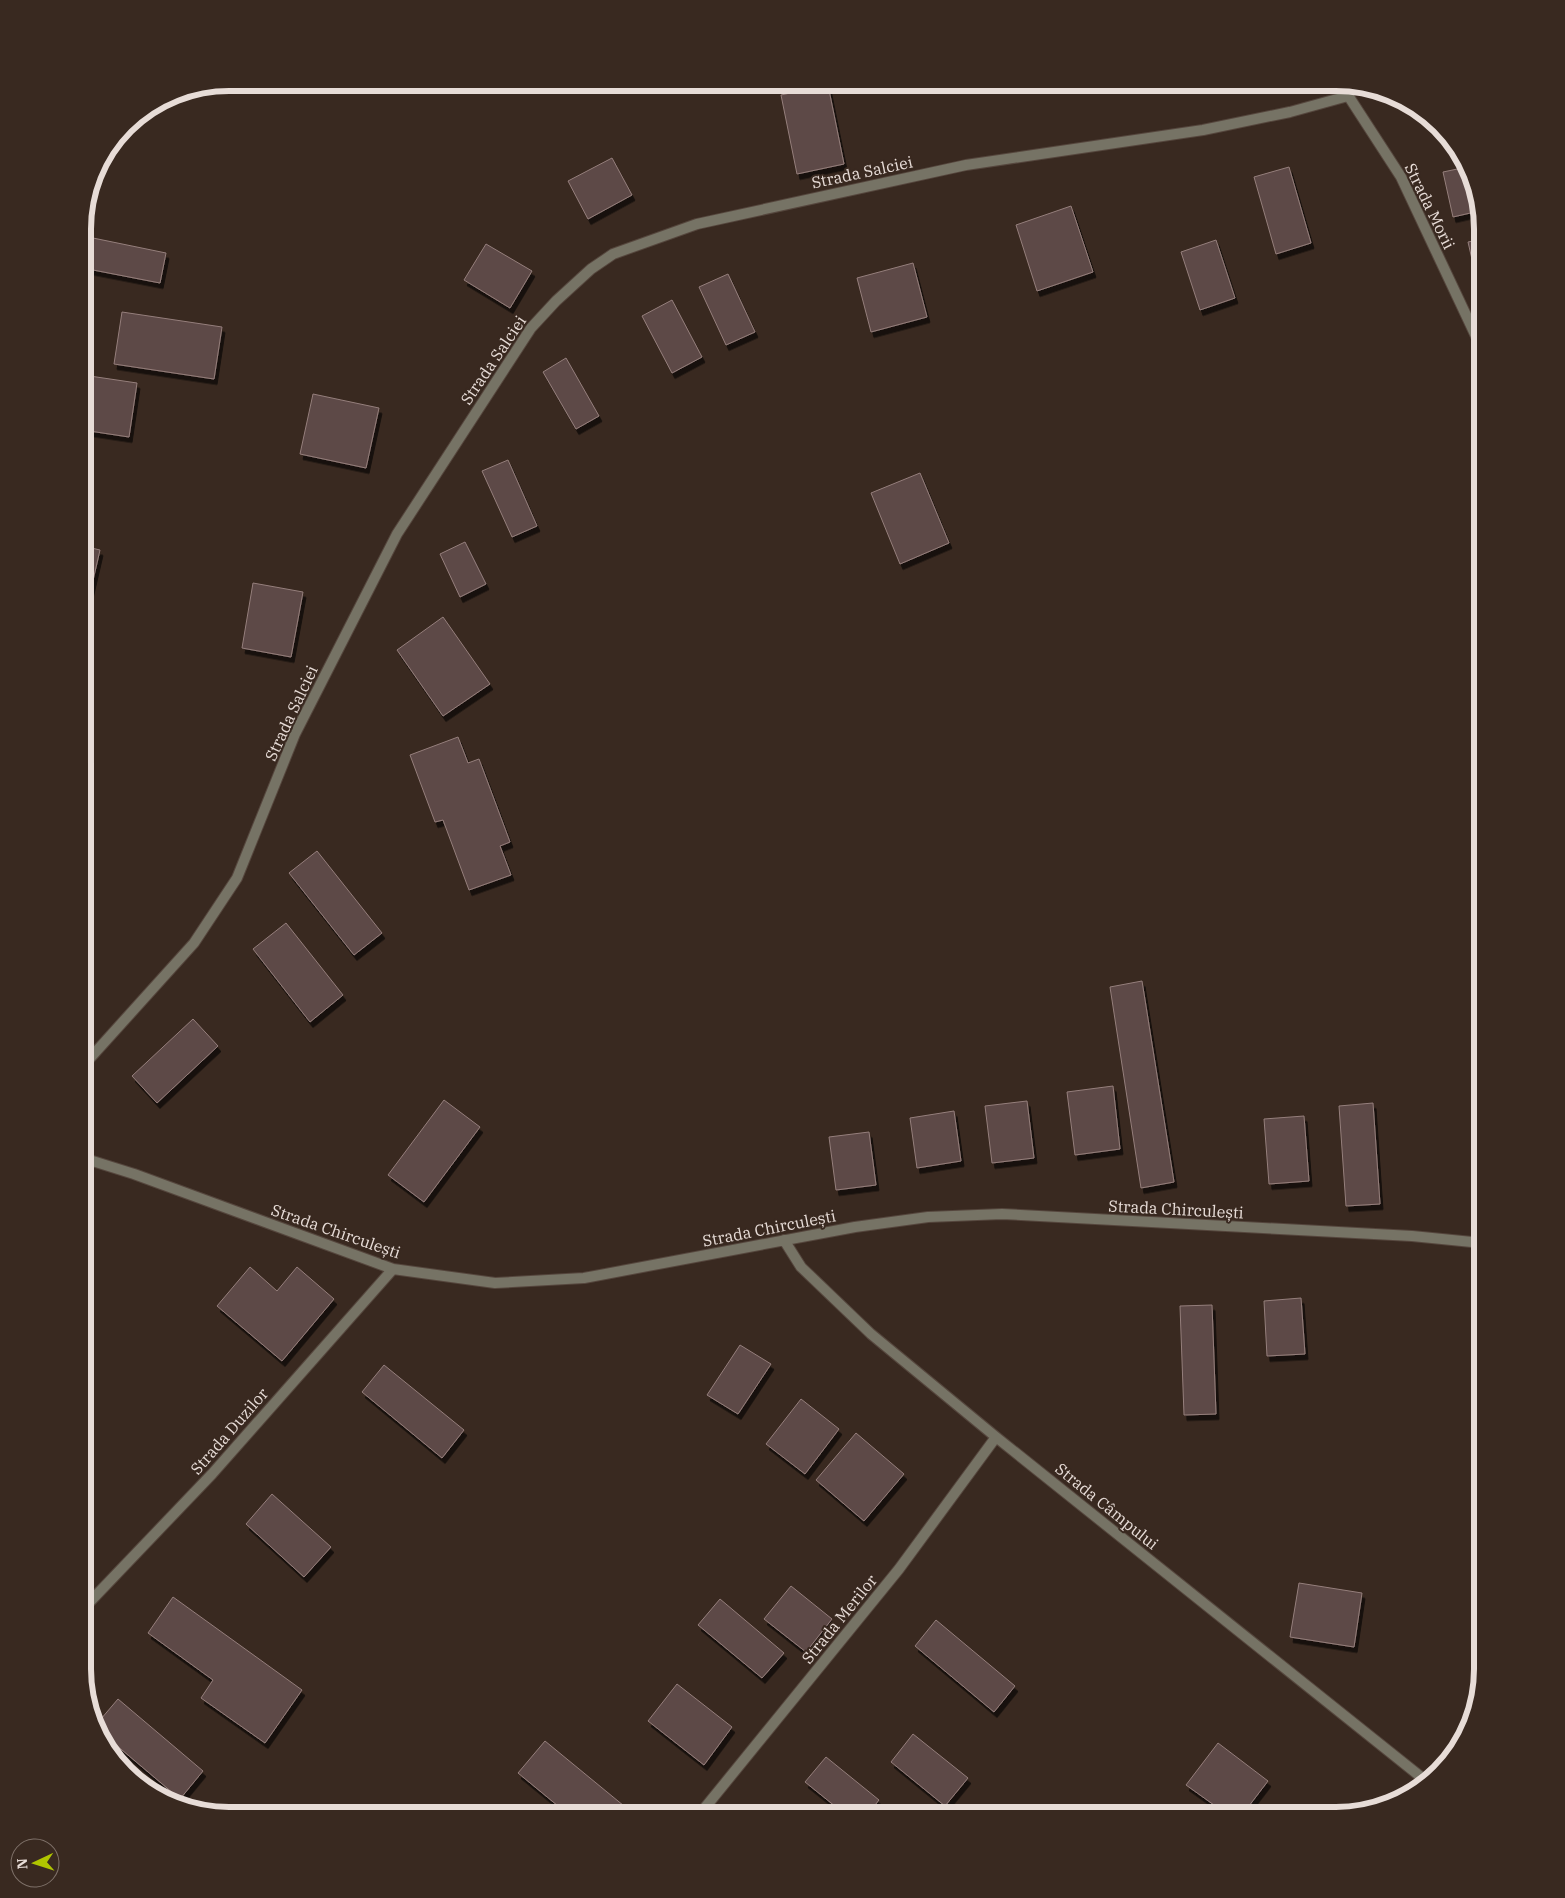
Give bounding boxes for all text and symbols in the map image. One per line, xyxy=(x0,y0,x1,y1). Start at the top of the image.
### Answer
street label: Strada Salciei xyxy=(810,152,914,192)
street label: Strada Morii xyxy=(1401,160,1459,252)
street label: Strada Salciei xyxy=(456,312,530,408)
street label: Strada Salciei xyxy=(260,662,322,764)
street label: Strada Chirculești xyxy=(1108,1195,1244,1223)
street label: Strada Chirculești xyxy=(269,1199,403,1263)
street label: Strada Chirculești xyxy=(701,1205,837,1251)
street label: Strada Duzilor xyxy=(186,1384,272,1478)
street label: Strada Câmpului xyxy=(1051,1458,1163,1554)
street label: Strada Merilor xyxy=(797,1570,881,1668)
north arrow xyxy=(10,1838,60,1888)
text: N xyxy=(13,1858,31,1870)

